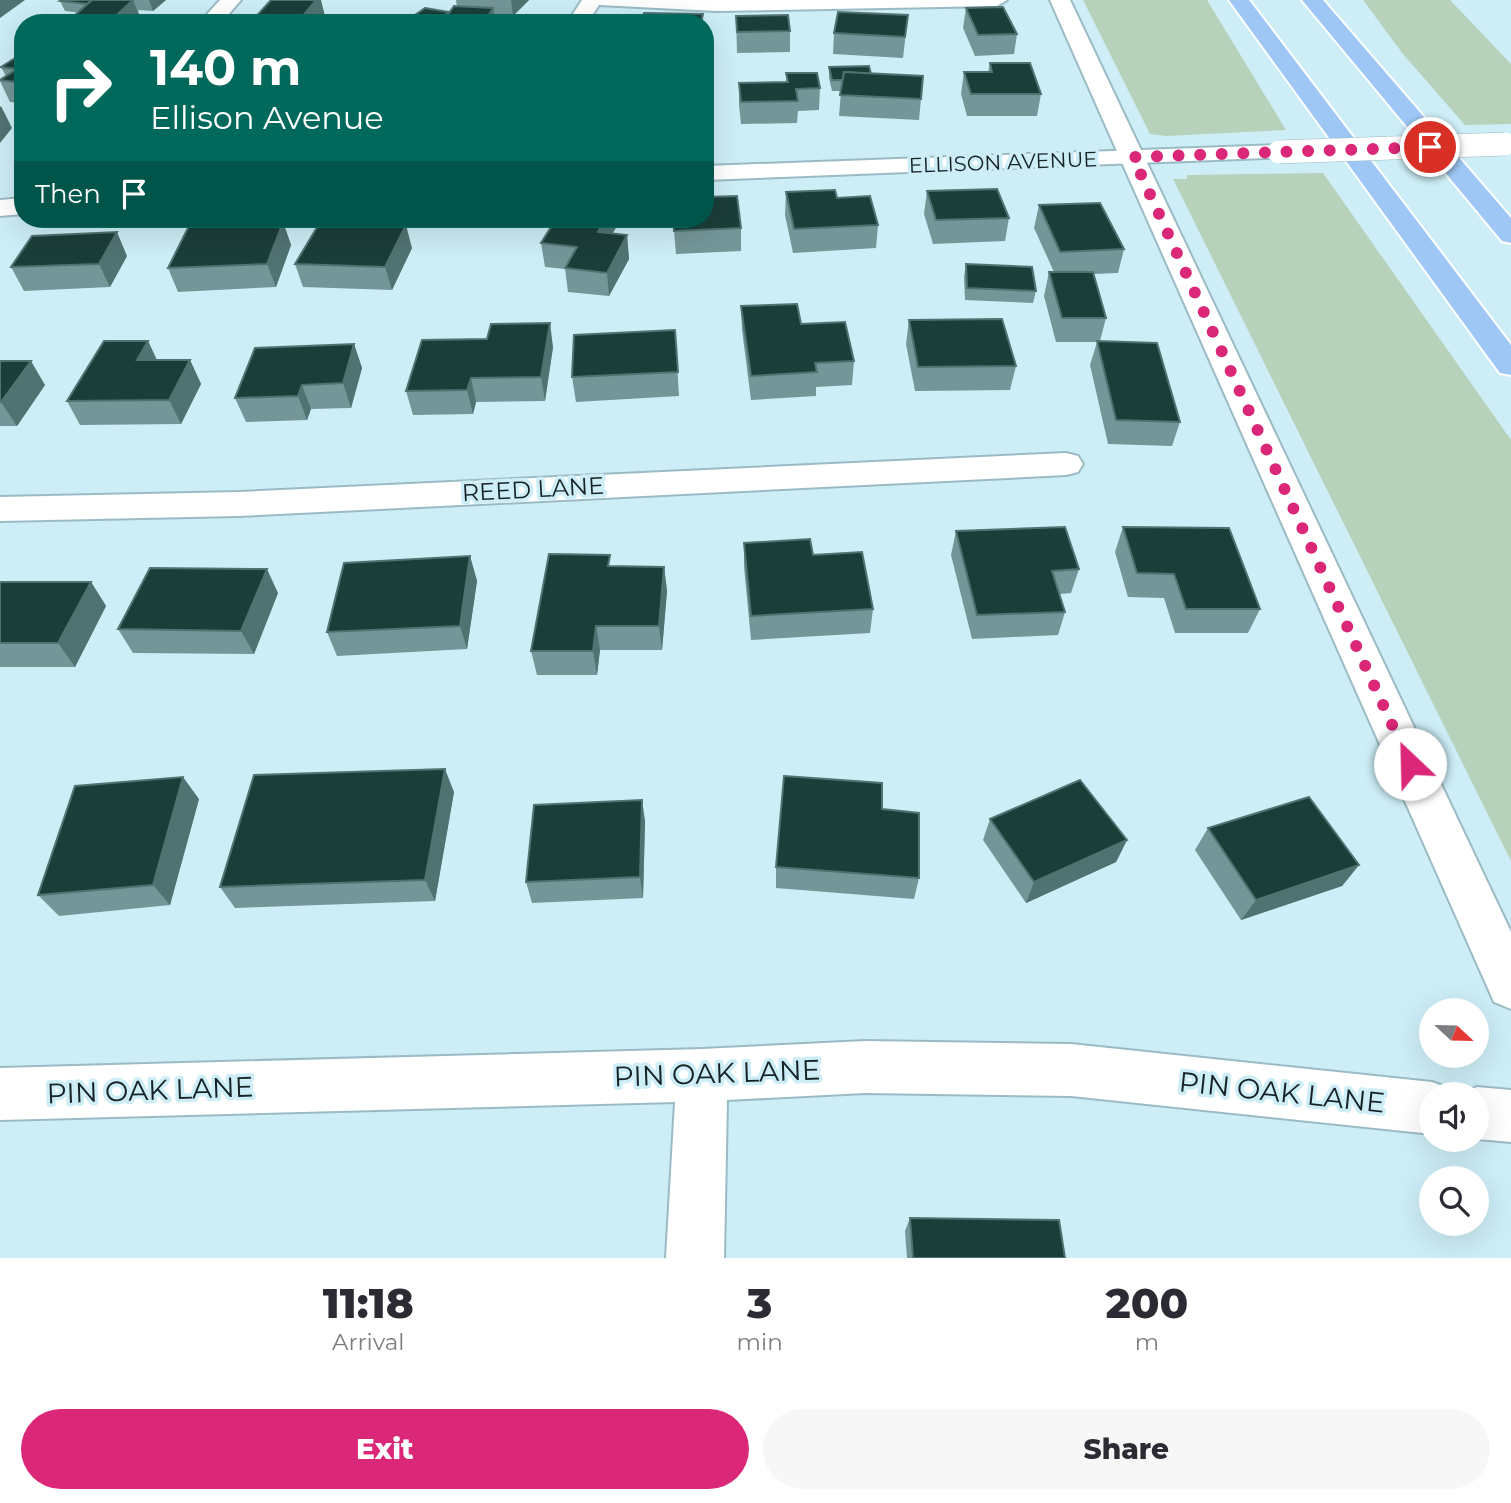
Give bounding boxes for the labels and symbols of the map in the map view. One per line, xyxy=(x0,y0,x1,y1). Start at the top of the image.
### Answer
pin xyxy=(1400,117,1460,177)
street label: ELLISON AVENUE xyxy=(908,146,1098,178)
street label: REED LANE xyxy=(461,471,605,507)
position arrow xyxy=(1373,727,1447,801)
north arrow xyxy=(1419,998,1489,1068)
street label: PIN OAK LANE xyxy=(613,1052,821,1094)
street label: PIN OAK LANE xyxy=(1177,1064,1387,1120)
street label: PIN OAK LANE xyxy=(46,1069,254,1111)

